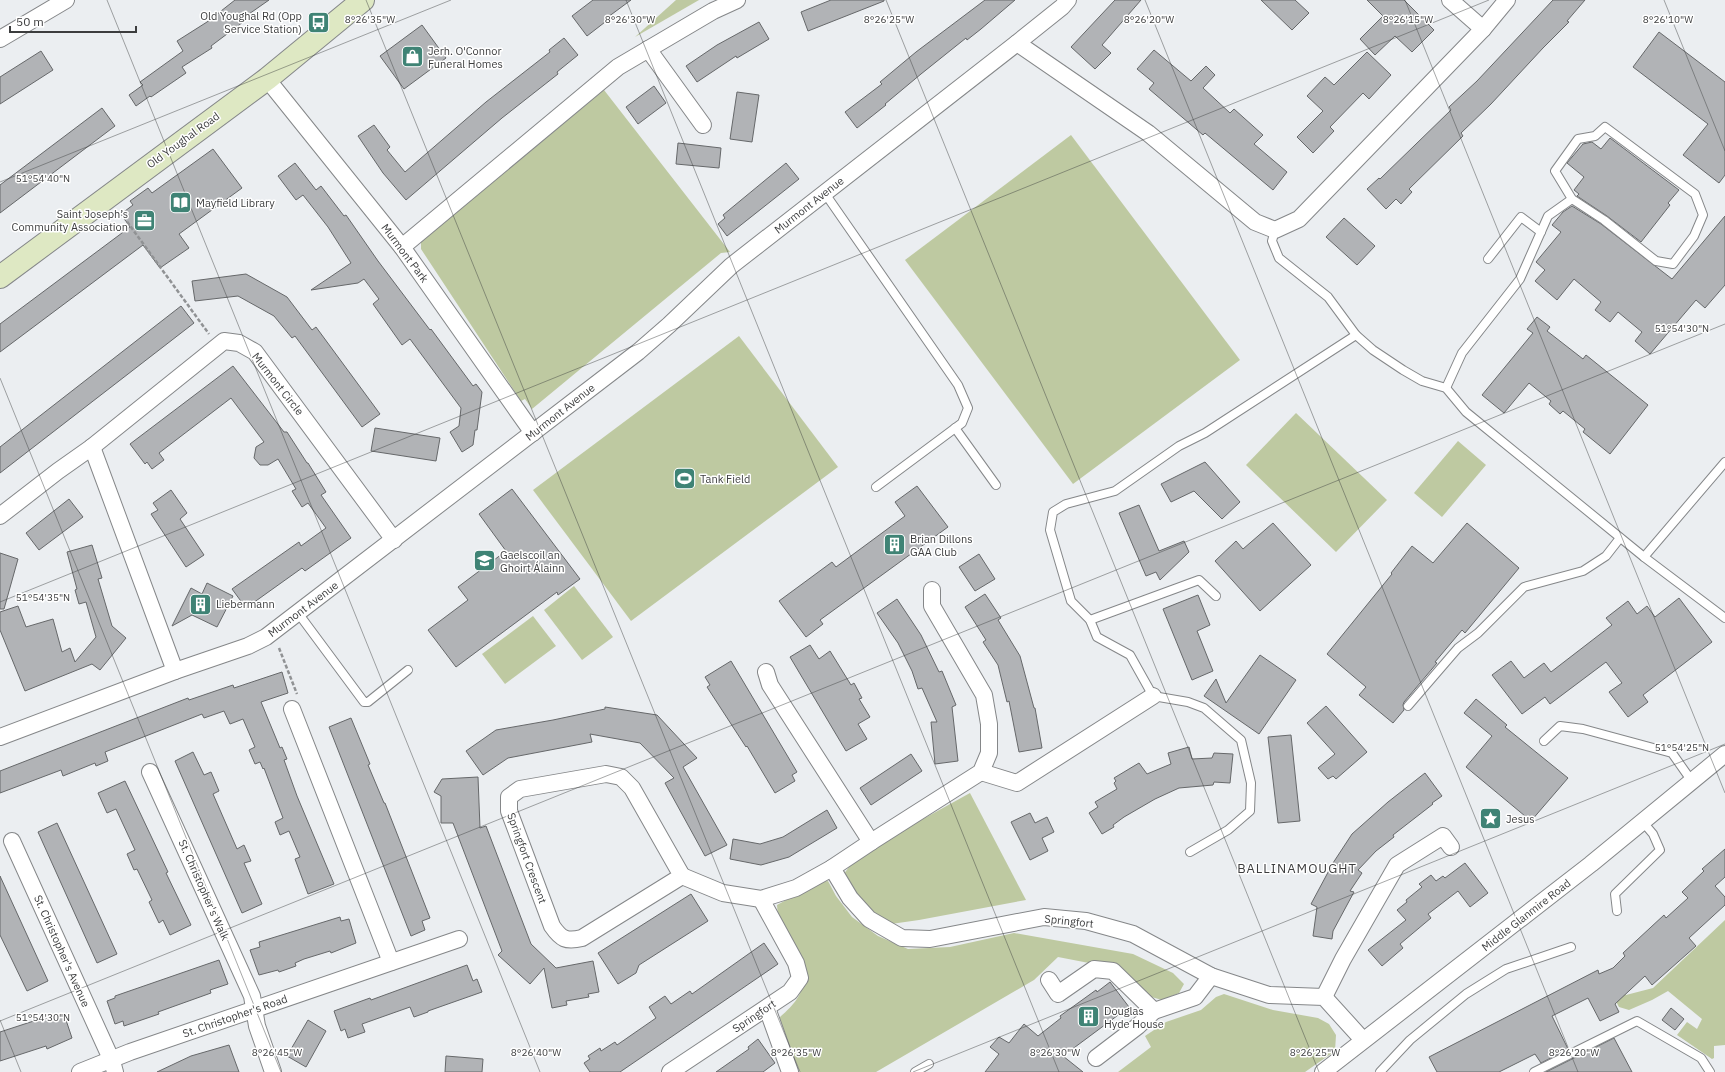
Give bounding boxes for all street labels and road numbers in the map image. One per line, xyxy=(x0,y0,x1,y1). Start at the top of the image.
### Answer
street label: Old Youghal Road xyxy=(144,109,222,171)
street label: Murmont Avenue xyxy=(771,173,847,237)
street label: Murmont Park xyxy=(378,221,432,285)
street label: Murmont Circle xyxy=(249,350,307,418)
street label: Murmont Avenue xyxy=(522,380,598,444)
street label: Murmont Avenue xyxy=(265,578,341,640)
street label: Springfort Crescent xyxy=(504,811,550,905)
street label: St. Christopher's Walk xyxy=(175,837,233,943)
street label: Middle Glanmire Road xyxy=(1479,876,1573,954)
street label: St. Christopher's Avenue xyxy=(31,893,93,1009)
street label: Springfort xyxy=(1044,911,1094,931)
street label: St. Christopher's Road xyxy=(181,991,289,1041)
street label: Springfort xyxy=(730,996,778,1036)

